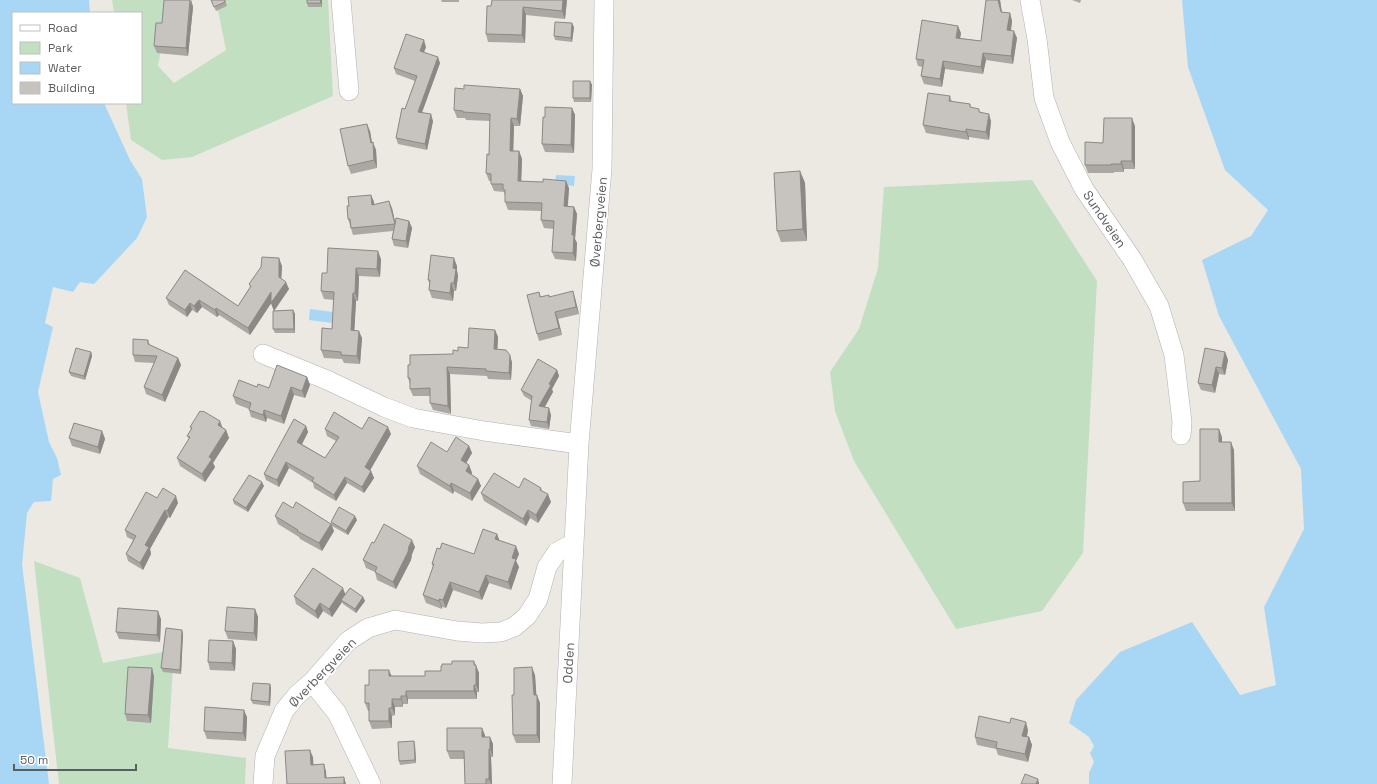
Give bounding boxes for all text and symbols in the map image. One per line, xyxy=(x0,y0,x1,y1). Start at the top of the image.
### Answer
legend xyxy=(12,12,142,104)
text: Road xyxy=(48,20,77,36)
text: Park xyxy=(48,40,73,56)
text: Water xyxy=(48,60,82,76)
text: Building xyxy=(48,80,95,96)
street label: Øverbergveien xyxy=(586,176,611,268)
street label: Sundveien xyxy=(1079,187,1130,251)
street label: Øverbergveien xyxy=(285,634,360,711)
street label: Odden xyxy=(559,642,578,684)
scale bar xyxy=(14,746,136,772)
text: 50 m xyxy=(20,752,48,768)

